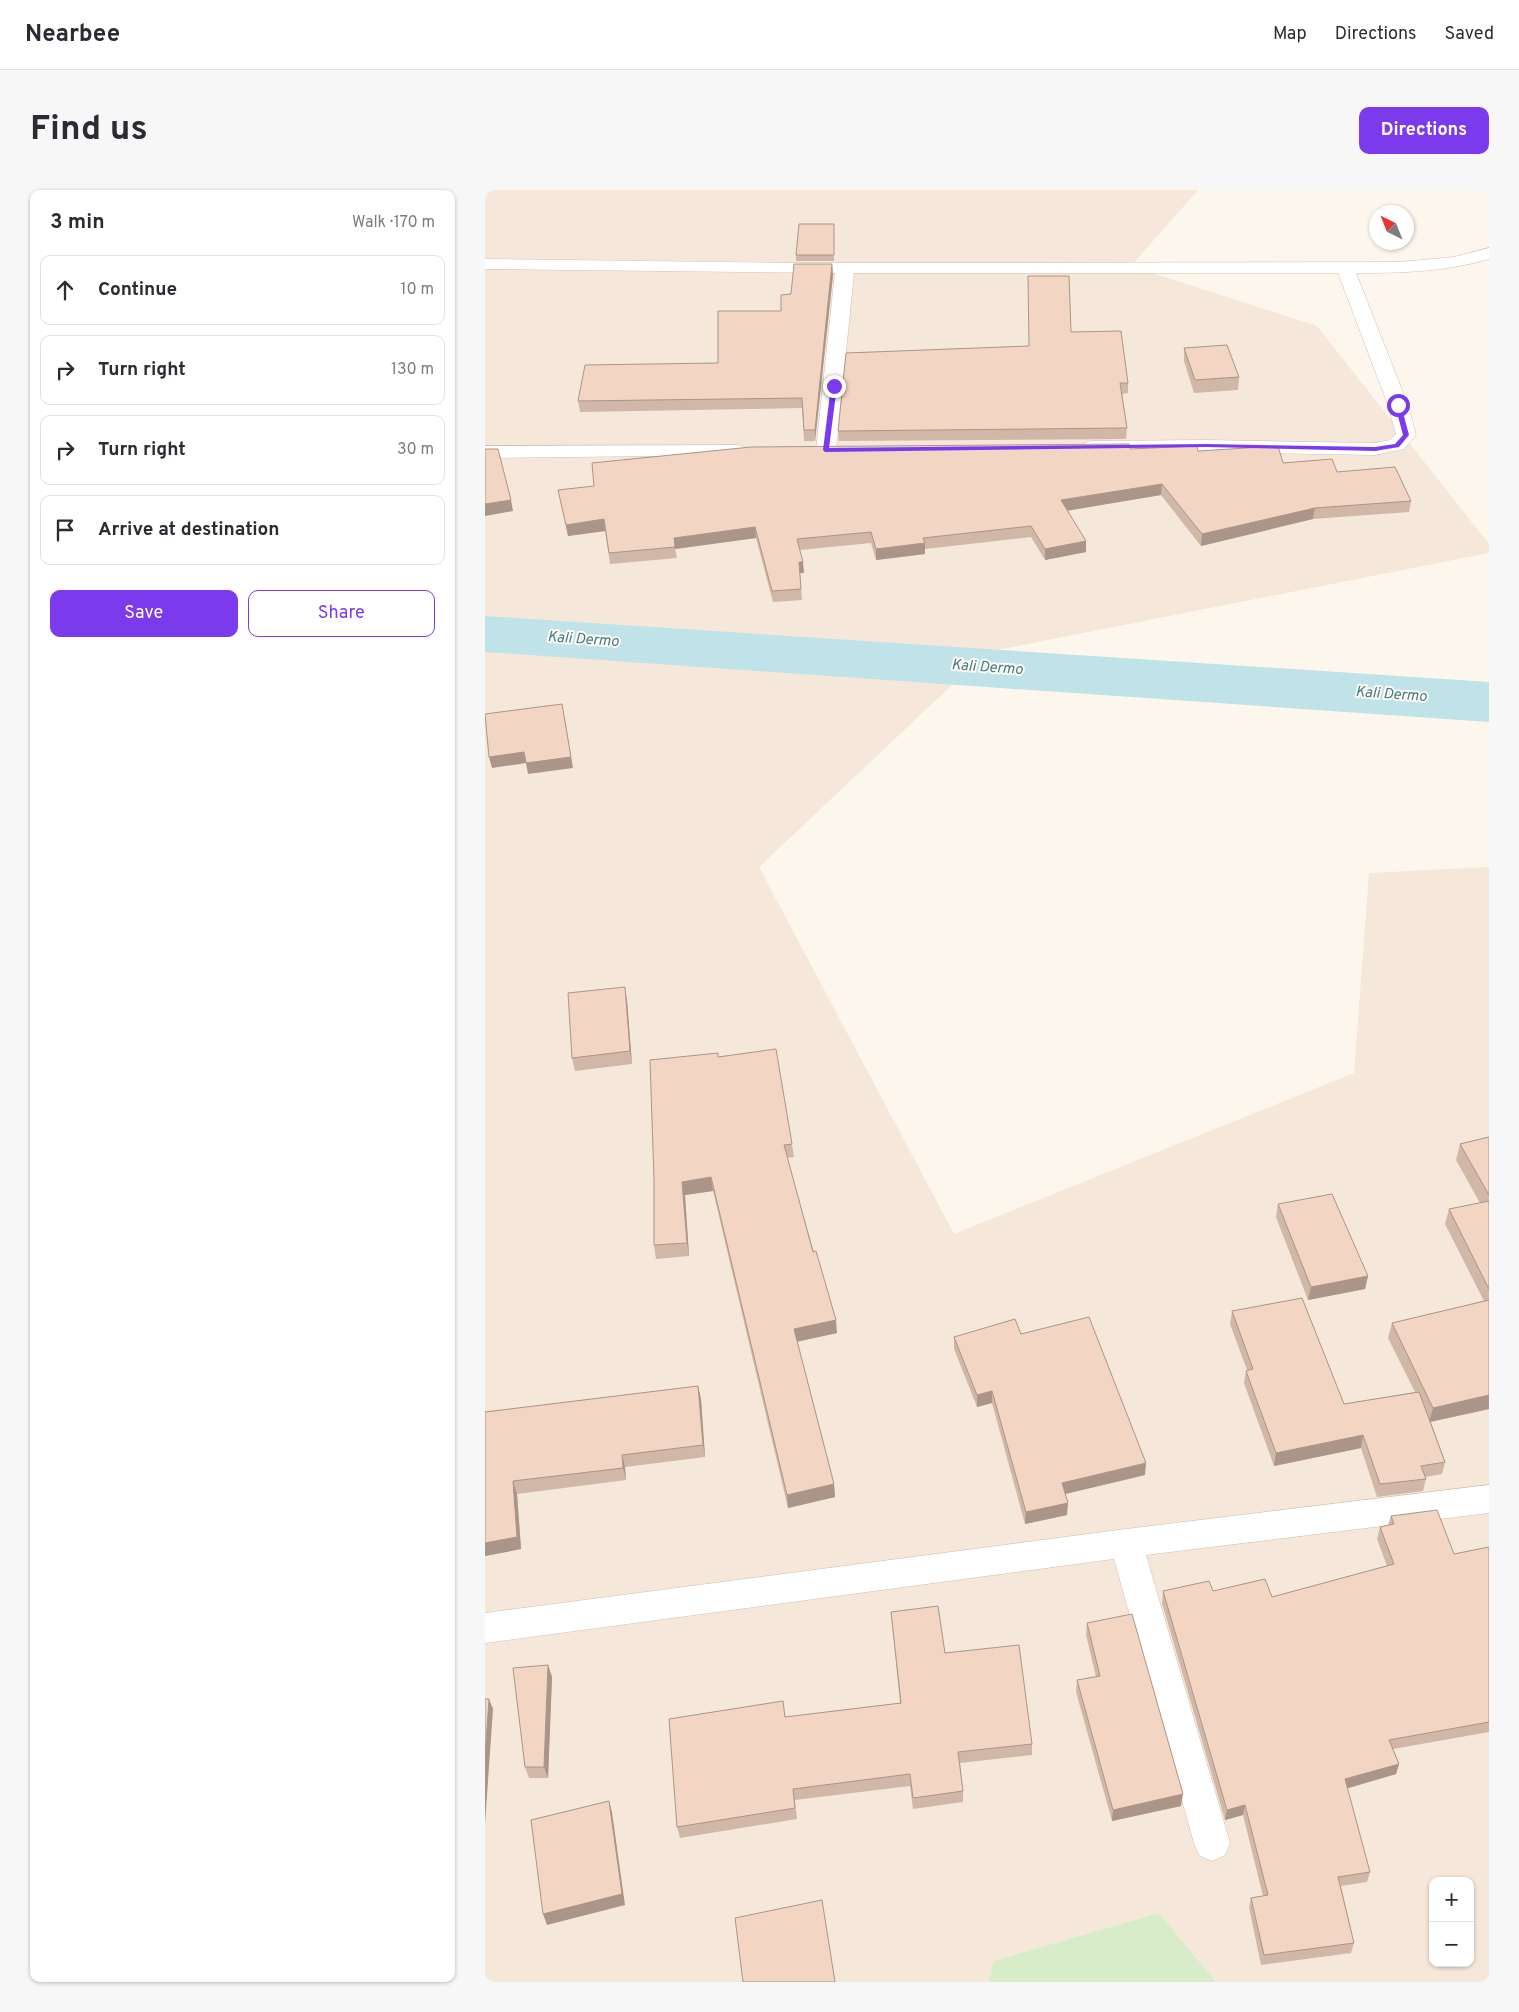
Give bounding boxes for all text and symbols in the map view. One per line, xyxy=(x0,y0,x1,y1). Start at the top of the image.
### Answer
text: Nearbee xyxy=(25,20,120,50)
text: Map xyxy=(1273,23,1307,46)
text: Directions xyxy=(1335,23,1417,46)
text: Saved xyxy=(1445,23,1494,46)
button: Directions xyxy=(1359,107,1489,154)
text: Find us xyxy=(30,108,148,152)
north arrow xyxy=(1369,205,1414,250)
text: 3 min xyxy=(50,209,105,236)
text: Walk · 170 m xyxy=(352,213,435,233)
icon: ahead xyxy=(51,276,79,304)
text: Continue xyxy=(98,278,177,302)
text: 10 m xyxy=(400,280,434,300)
icon: right xyxy=(51,356,79,384)
text: Turn right xyxy=(98,358,186,382)
text: 130 m xyxy=(391,360,434,380)
route end xyxy=(823,375,846,398)
route start xyxy=(1387,394,1410,417)
icon: right xyxy=(51,436,79,464)
text: Turn right xyxy=(98,438,186,462)
text: 30 m xyxy=(397,440,434,460)
icon: arrive xyxy=(51,516,79,544)
text: Arrive at destination xyxy=(98,518,279,542)
button: Save xyxy=(50,590,238,637)
button: Share xyxy=(248,590,435,637)
water label: Kali Dermo xyxy=(547,628,619,652)
water label: Kali Dermo xyxy=(951,656,1023,680)
water label: Kali Dermo xyxy=(1355,683,1427,707)
map controls xyxy=(1429,1877,1474,1967)
button: + xyxy=(1429,1877,1474,1922)
button: − xyxy=(1429,1922,1474,1967)

